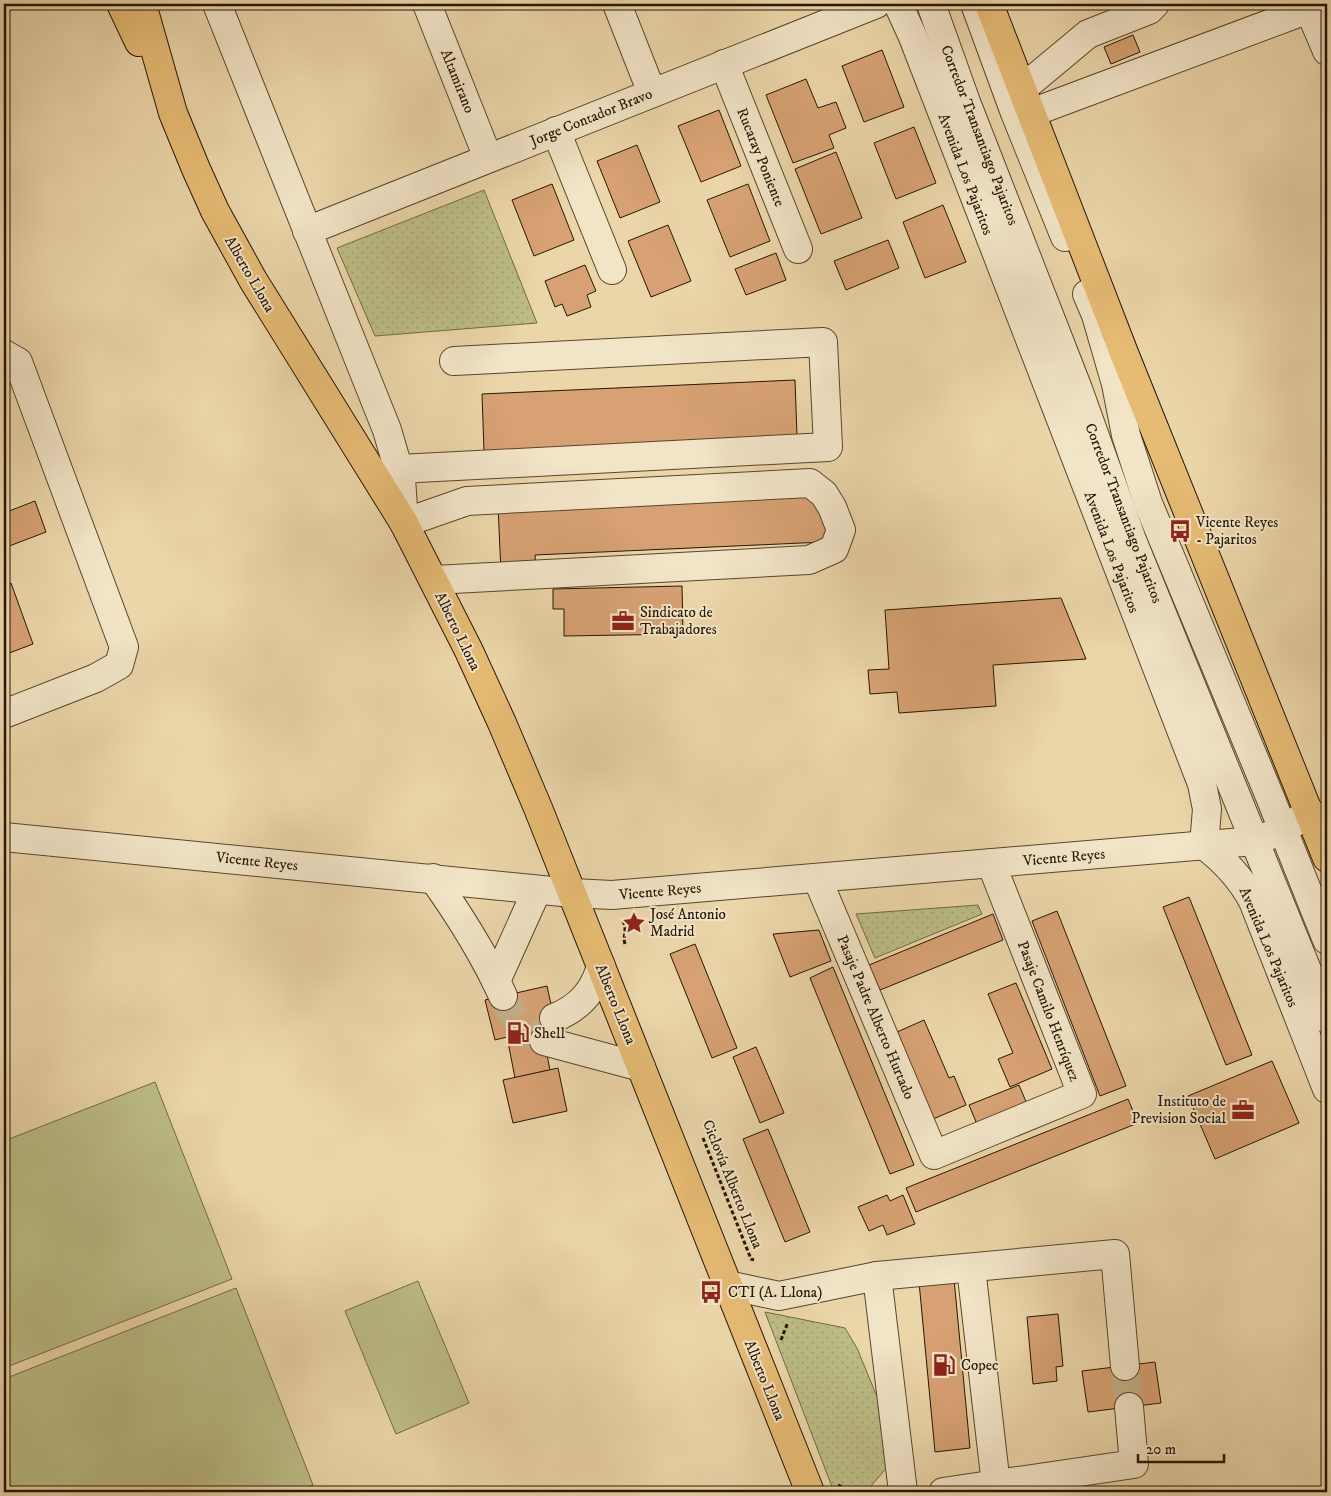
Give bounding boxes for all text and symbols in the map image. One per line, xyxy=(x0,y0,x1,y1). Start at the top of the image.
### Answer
street label: Corredor Transantiago Pajaritos xyxy=(936,42,1023,228)
street label: Altamirano xyxy=(436,46,479,116)
street label: Jorge Contador Bravo xyxy=(525,84,655,151)
street label: Rucaray Poniente xyxy=(732,105,789,209)
street label: Avenida Los Pajaritos xyxy=(934,111,997,238)
street label: Alberto Llona xyxy=(220,233,279,316)
street label: Corredor Transantiago Pajaritos xyxy=(1080,420,1167,606)
street label: Avenida Los Pajaritos xyxy=(1080,489,1143,616)
place label: Vicente Reyes - Pajaritos xyxy=(1195,513,1278,549)
bus stop icon: Vicente Reyes - Pajaritos xyxy=(1167,518,1193,544)
street label: Alberto Llona xyxy=(430,589,485,674)
place label: Sindicato de Trabajadores xyxy=(640,603,717,639)
office icon: Sindicato de Trabajadores xyxy=(610,608,636,634)
street label: Vicente Reyes xyxy=(1021,844,1106,871)
street label: Vicente Reyes xyxy=(214,848,299,875)
street label: Vicente Reyes xyxy=(617,878,702,905)
street label: Avenida Los Pajaritos xyxy=(1235,884,1302,1010)
place label: José Antonio Madrid xyxy=(648,905,726,941)
place icon: José Antonio Madrid xyxy=(621,910,647,936)
street label: Pasaje Padre Alberto Hurtado xyxy=(832,932,919,1102)
street label: Pasaje Camilo Henríquez xyxy=(1013,938,1084,1085)
street label: Alberto Llona xyxy=(591,961,641,1048)
fuel station icon: Shell xyxy=(505,1020,531,1046)
place label: Shell xyxy=(534,1024,565,1043)
place label: Instituto de Prevision Social xyxy=(1131,1092,1226,1128)
office icon: Instituto de Prevision Social xyxy=(1230,1097,1256,1123)
street label: Ciclovía Alberto Llona xyxy=(698,1117,767,1252)
bus stop icon: CTI (A. Llona) xyxy=(698,1279,724,1305)
place label: CTI (A. Llona) xyxy=(728,1283,822,1302)
street label: Alberto Llona xyxy=(740,1337,790,1424)
fuel station icon: Copec xyxy=(931,1352,957,1378)
place label: Copec xyxy=(961,1356,999,1375)
scale bar xyxy=(1138,1431,1225,1463)
text: 20 m xyxy=(1146,1440,1176,1459)

